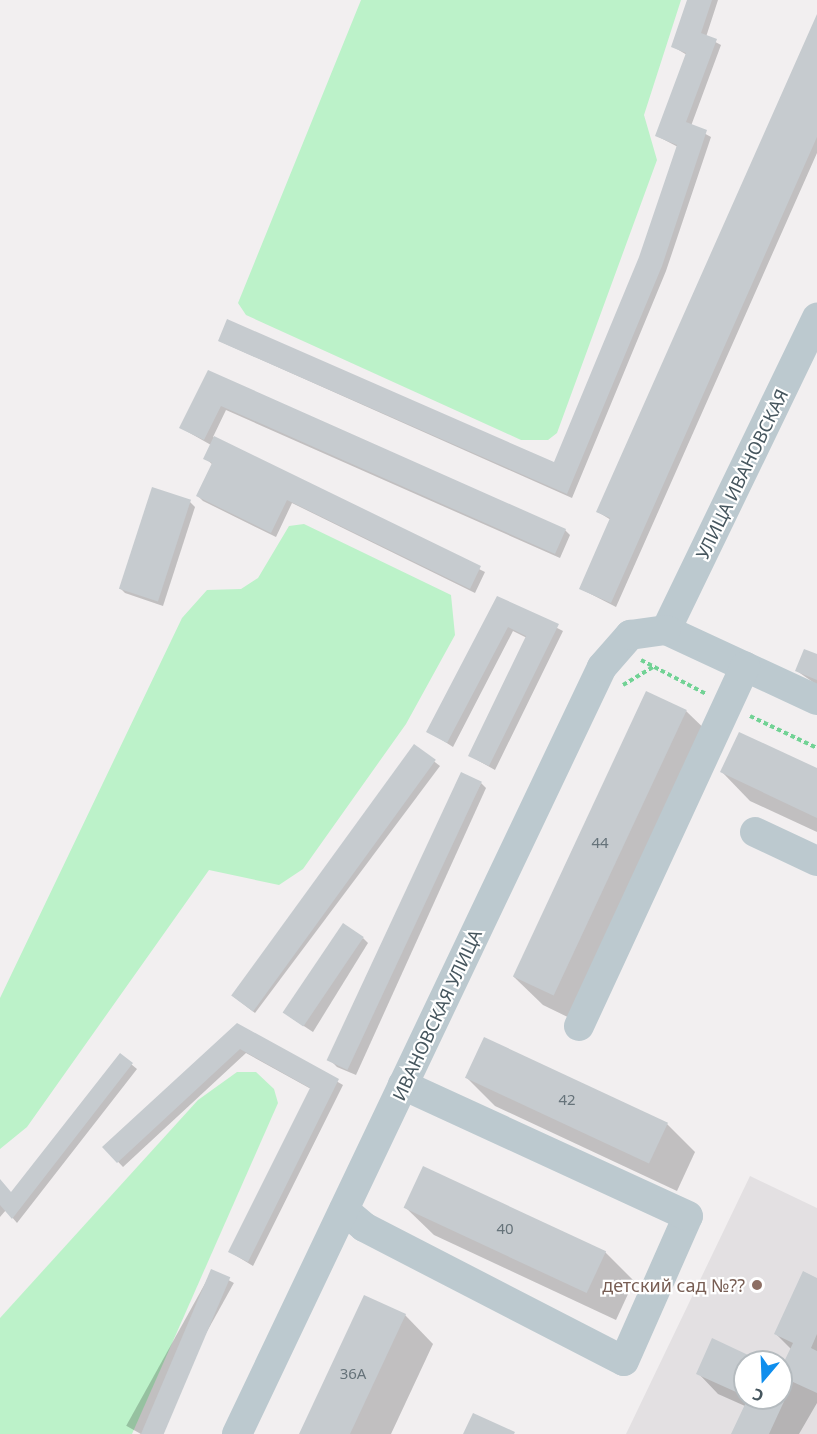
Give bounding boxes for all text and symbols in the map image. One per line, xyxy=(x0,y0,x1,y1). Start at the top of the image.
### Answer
street label: УЛИЦА ИВАНОВСКАЯ xyxy=(691,385,793,563)
house number: 44 xyxy=(591,834,609,852)
street label: ИВАНОВСКАЯ УЛИЦА xyxy=(388,926,486,1104)
house number: 42 xyxy=(558,1091,576,1109)
house number: 40 xyxy=(496,1220,514,1238)
place label: детский сад №?? xyxy=(602,1274,745,1296)
marker: детский сад №?? xyxy=(750,1278,764,1292)
north arrow xyxy=(733,1350,793,1410)
house number: 36А xyxy=(340,1365,366,1383)
text: С xyxy=(749,1383,766,1407)

